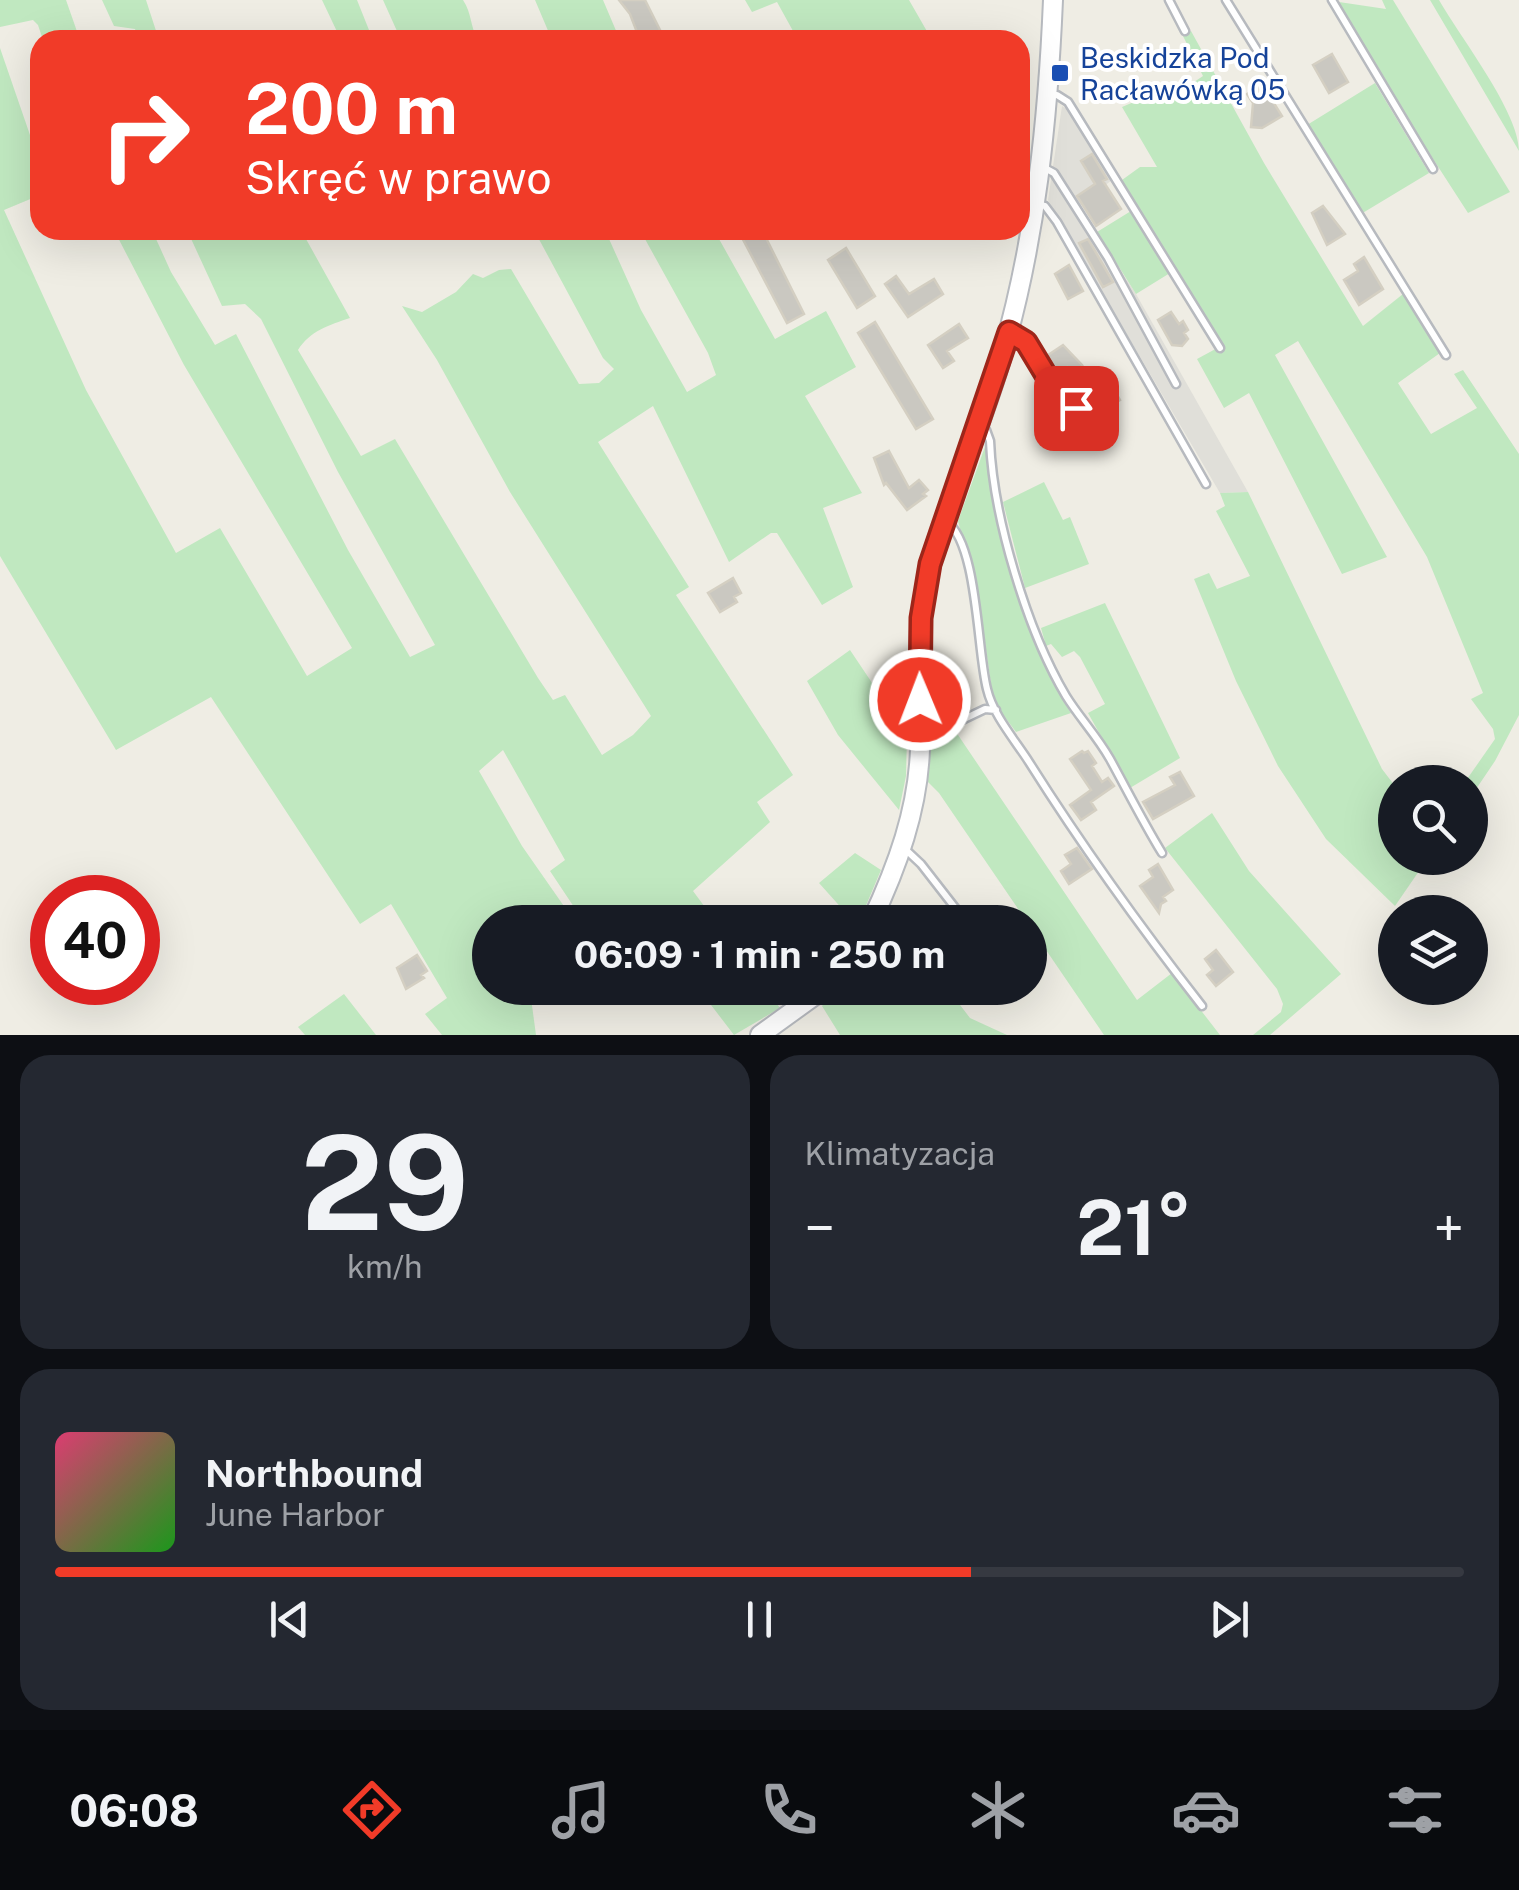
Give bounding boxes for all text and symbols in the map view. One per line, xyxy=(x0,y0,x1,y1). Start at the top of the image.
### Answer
place label: Beskidzka Pod Racławówką 05 xyxy=(1080,41,1285,106)
marker: Beskidzka Pod Racławówką 05 xyxy=(1049,62,1071,84)
text: 200 m xyxy=(245,67,458,150)
icon: right xyxy=(80,70,210,200)
text: Skręć w prawo xyxy=(245,151,552,204)
pin xyxy=(1034,366,1119,451)
icon: arrive xyxy=(1049,381,1104,436)
position arrow xyxy=(868,648,972,752)
map controls xyxy=(1378,765,1488,1005)
button: search xyxy=(1378,765,1488,875)
speed limit sign: 40 xyxy=(30,875,160,1005)
button: layers xyxy=(1378,895,1488,1005)
text: 06:09 · 1 min · 250 m xyxy=(574,932,945,977)
text: 29 xyxy=(301,1107,469,1259)
text: Klimatyzacja xyxy=(805,1135,995,1172)
text: 21° xyxy=(1077,1184,1192,1272)
text: − xyxy=(805,1196,835,1260)
text: + xyxy=(1434,1196,1464,1260)
text: km/h xyxy=(347,1248,422,1285)
text: Northbound xyxy=(205,1451,423,1496)
text: June Harbor xyxy=(205,1496,385,1533)
icon: previous xyxy=(262,1592,317,1647)
icon: pause xyxy=(732,1592,787,1647)
icon: next xyxy=(1202,1592,1257,1647)
icon: directions xyxy=(337,1775,407,1845)
icon: music xyxy=(546,1775,616,1845)
icon: phone xyxy=(754,1775,824,1845)
icon: climate xyxy=(963,1775,1033,1845)
icon: car xyxy=(1171,1775,1241,1845)
icon: filters xyxy=(1380,1775,1450,1845)
text: 06:08 xyxy=(69,1784,199,1837)

